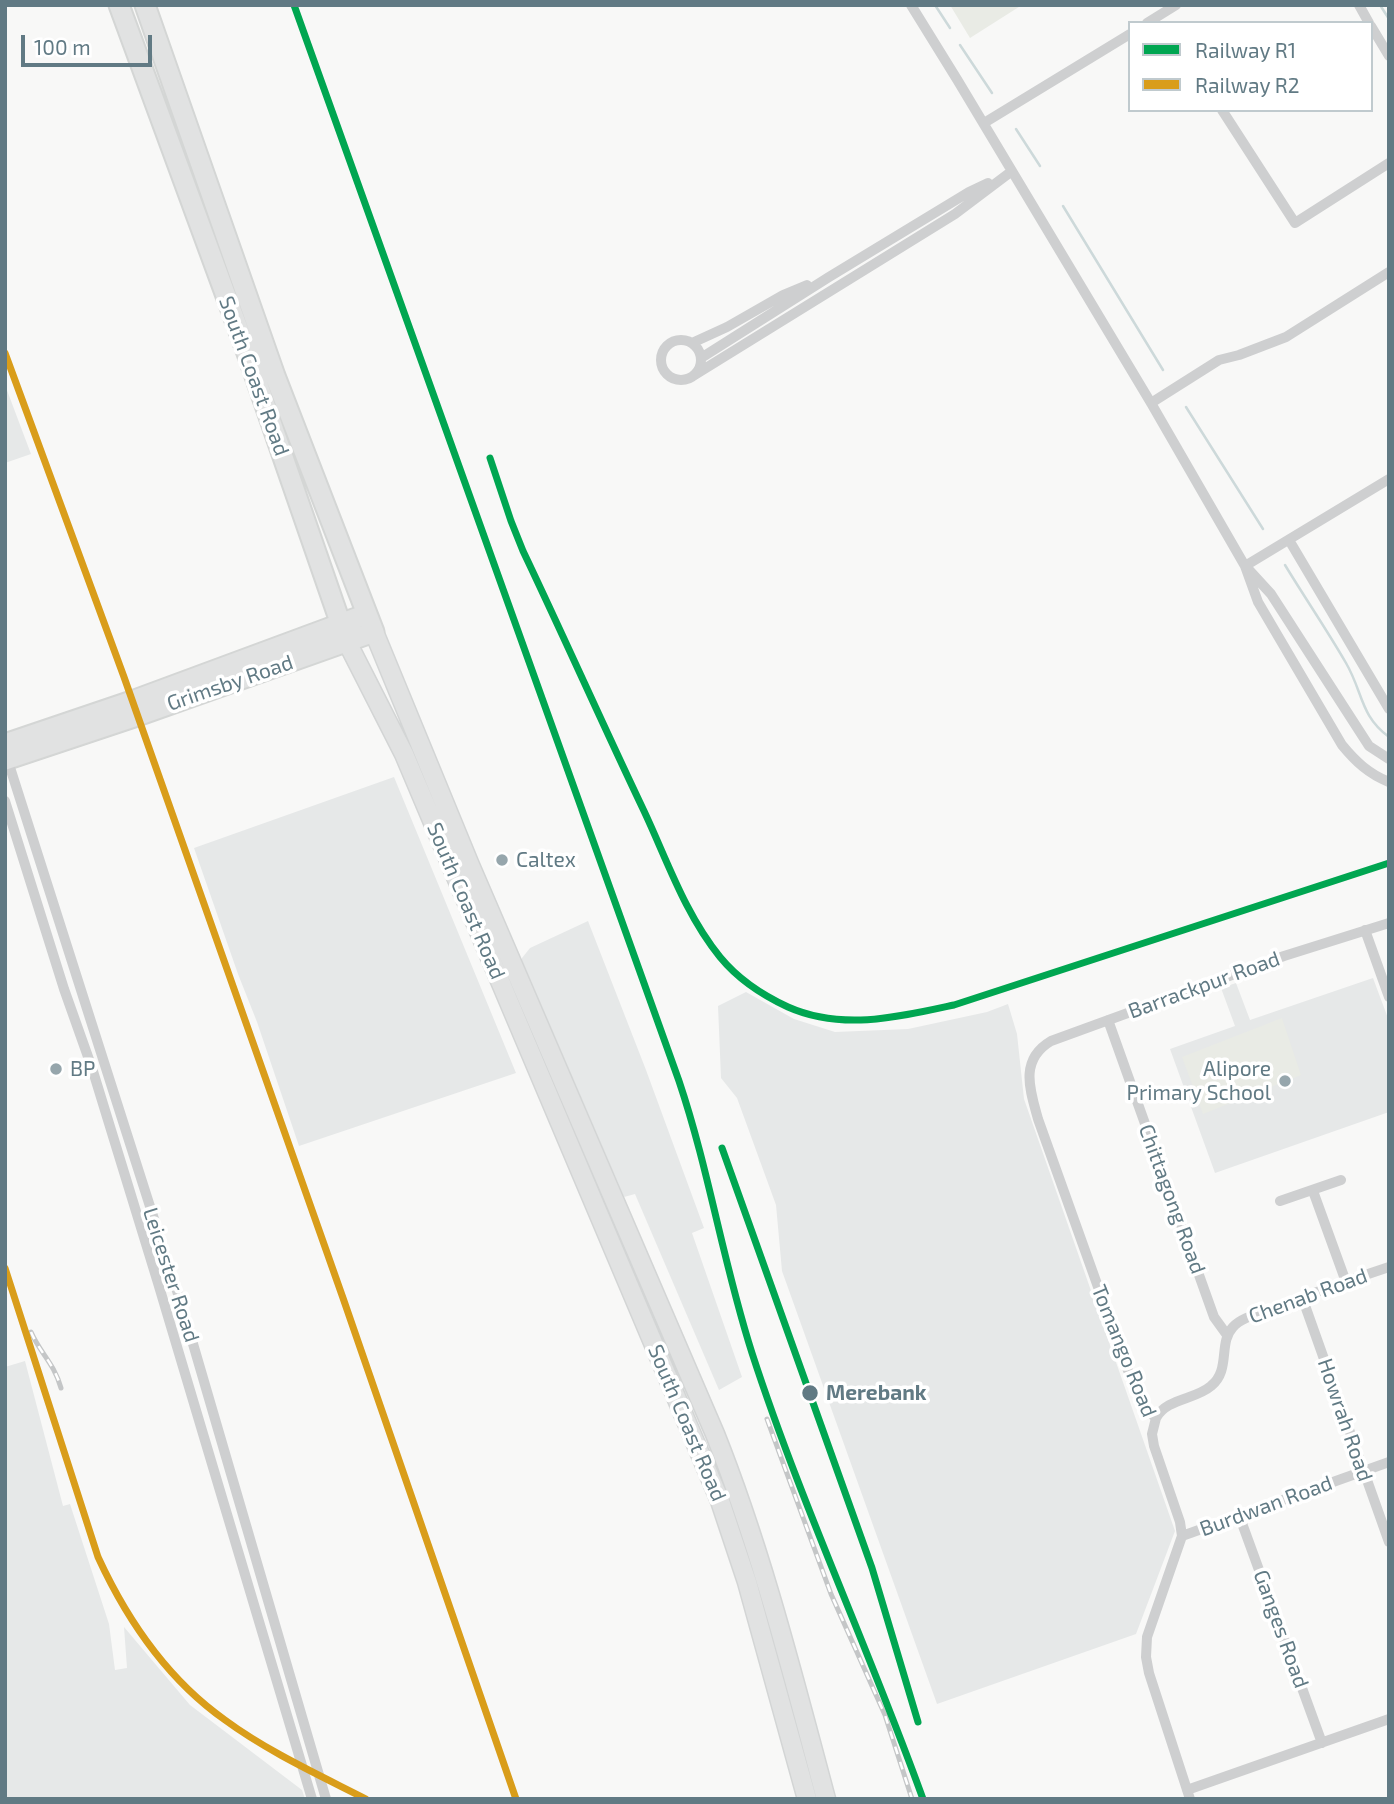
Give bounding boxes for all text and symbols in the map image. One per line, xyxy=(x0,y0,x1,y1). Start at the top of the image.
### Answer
scale bar xyxy=(24,21,156,65)
legend xyxy=(1128,21,1373,112)
text: 100 m xyxy=(34,34,91,59)
text: Railway R1 xyxy=(1195,37,1296,62)
text: Railway R2 xyxy=(1195,72,1300,97)
street label: South Coast Road xyxy=(213,293,295,459)
street label: Grimsby Road xyxy=(164,650,296,716)
street label: South Coast Road xyxy=(422,819,510,983)
place label: Caltex xyxy=(516,847,576,873)
marker: Caltex xyxy=(494,852,510,868)
street label: Barrackpur Road xyxy=(1125,946,1283,1024)
place label: BP xyxy=(70,1056,95,1082)
place label: Alipore Primary School xyxy=(1126,1056,1271,1106)
marker: BP xyxy=(48,1061,64,1077)
marker: Alipore Primary School xyxy=(1277,1073,1293,1089)
street label: Chittagong Road xyxy=(1133,1121,1211,1277)
street label: Leicester Road xyxy=(137,1205,205,1345)
street label: Chenab Road xyxy=(1245,1263,1371,1329)
street label: Tomango Road xyxy=(1086,1281,1162,1421)
street label: South Coast Road xyxy=(643,1341,731,1505)
street label: Howrah Road xyxy=(1312,1355,1378,1485)
place label: Merebank xyxy=(826,1380,926,1406)
marker: Merebank xyxy=(800,1383,820,1403)
street label: Burdwan Road xyxy=(1196,1470,1336,1542)
street label: Ganges Road xyxy=(1248,1567,1314,1691)

